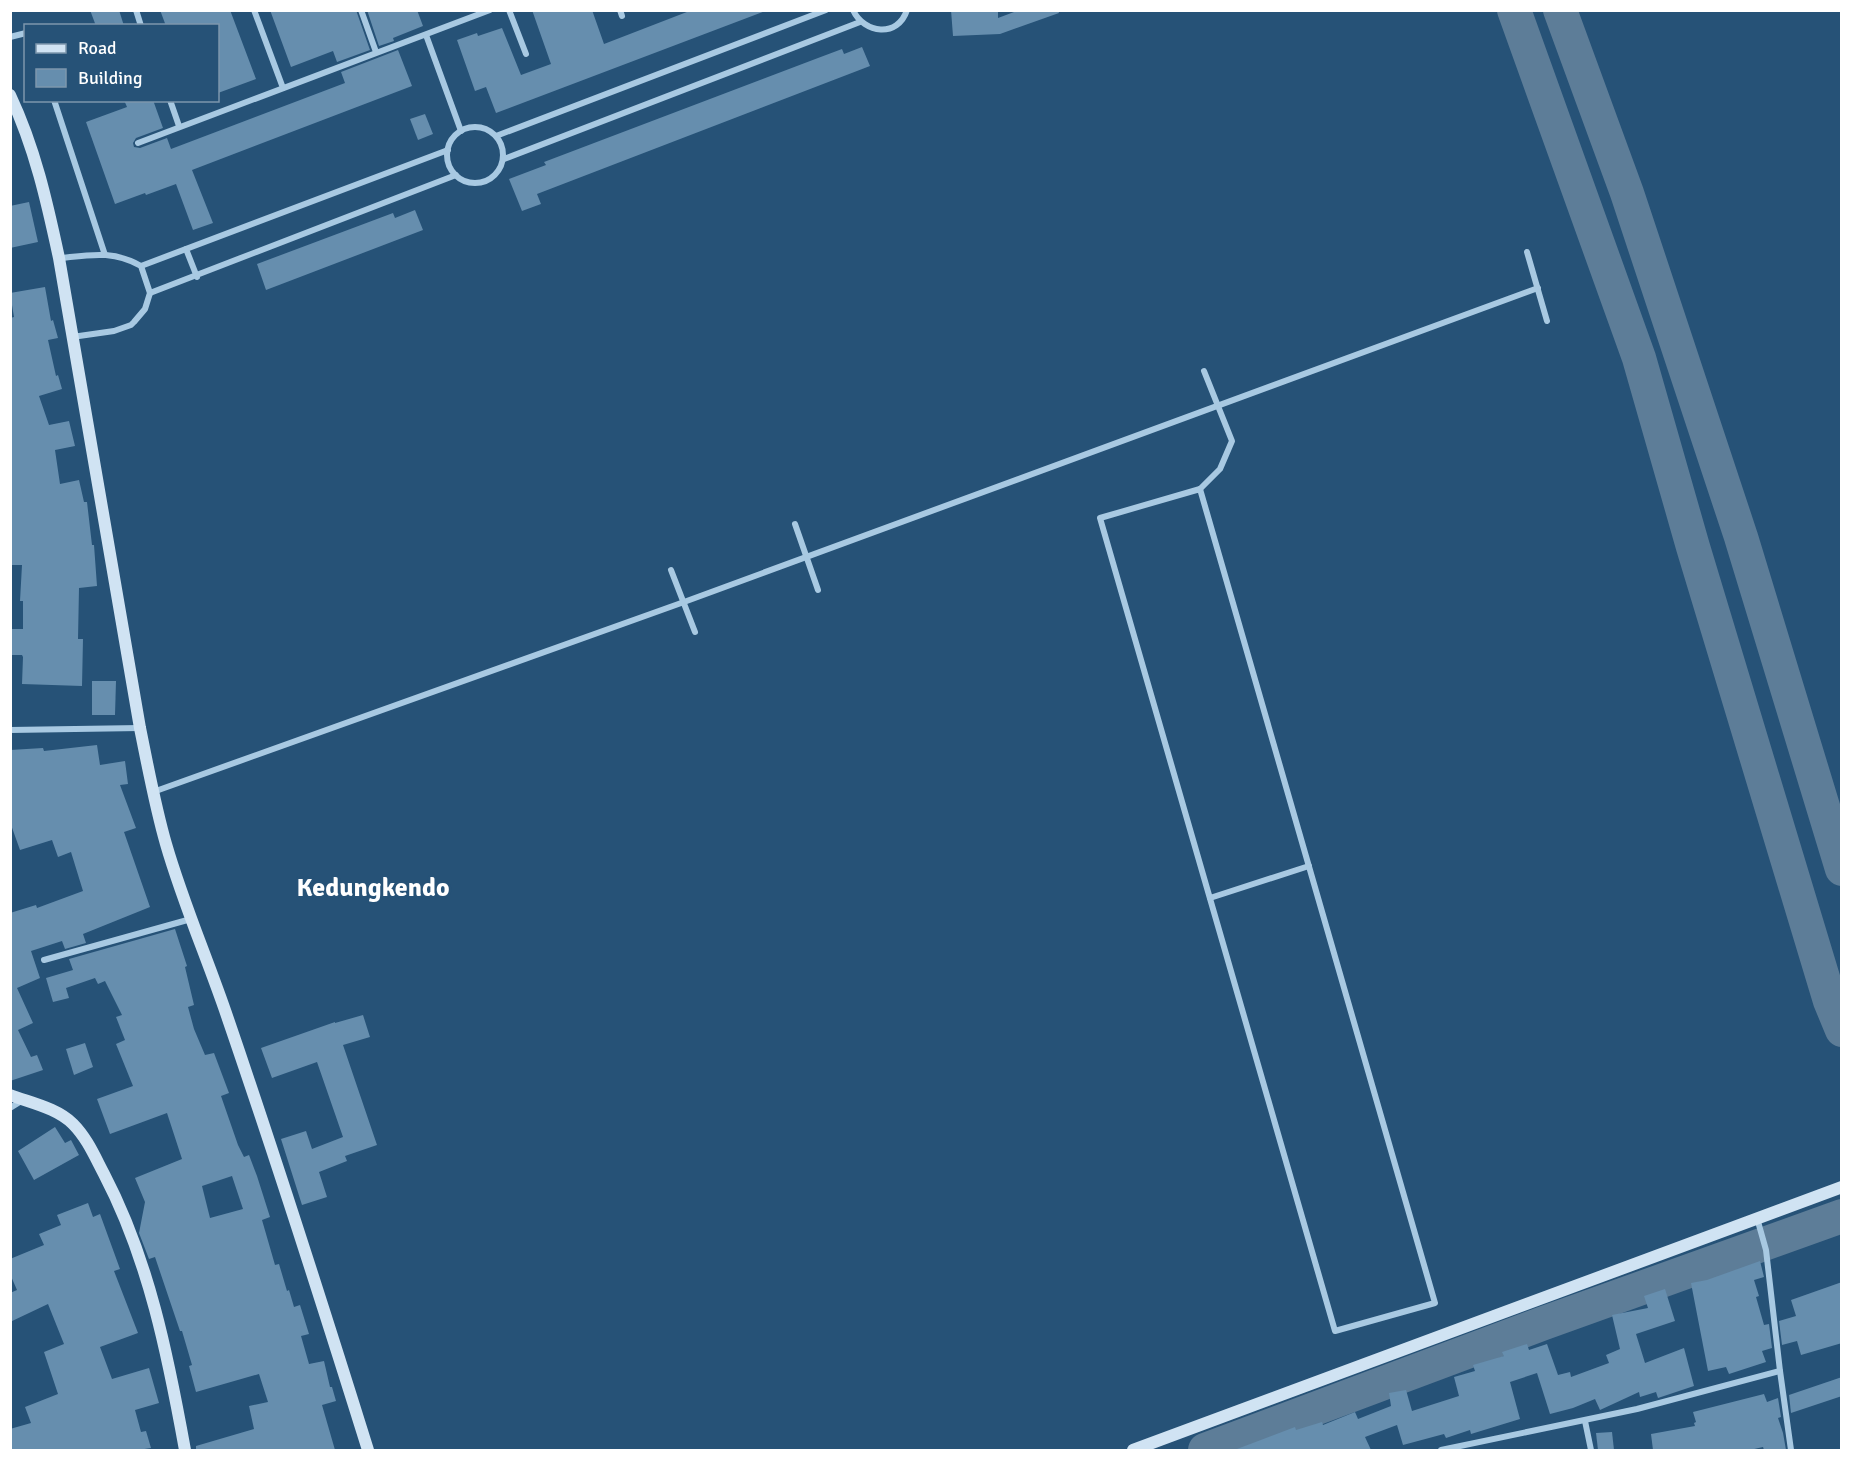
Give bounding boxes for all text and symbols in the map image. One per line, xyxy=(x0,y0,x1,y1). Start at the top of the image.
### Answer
legend xyxy=(24,24,219,102)
text: Road xyxy=(78,37,117,59)
text: Building xyxy=(78,67,142,89)
district label: Kedungkendo xyxy=(296,872,450,904)

